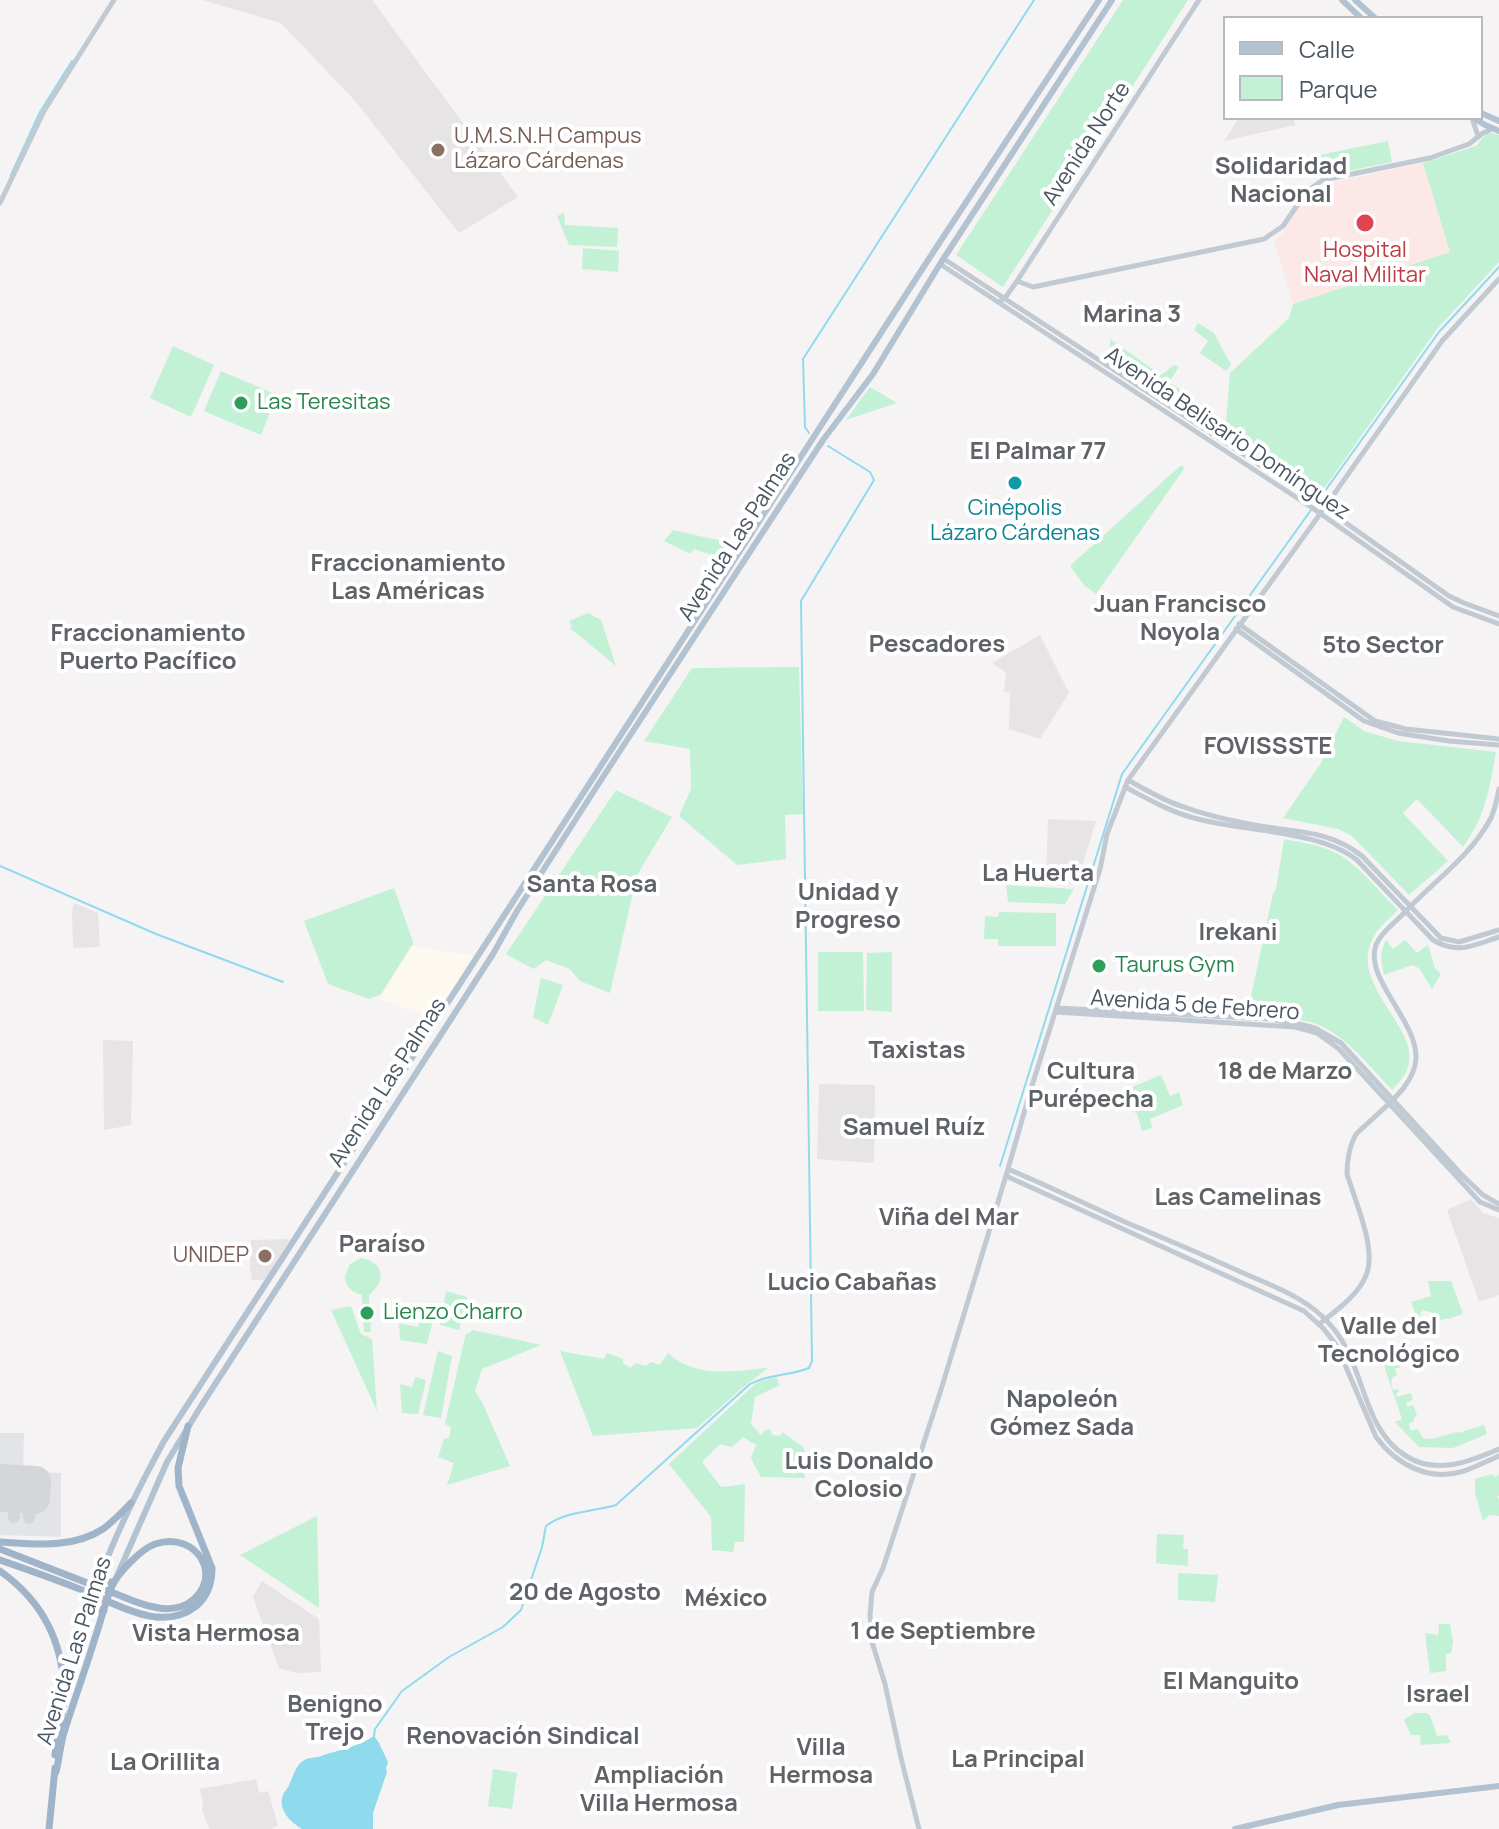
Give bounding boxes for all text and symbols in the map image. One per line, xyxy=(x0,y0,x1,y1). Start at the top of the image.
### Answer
legend xyxy=(1223,16,1483,120)
text: Calle xyxy=(1299,32,1355,65)
text: Parque xyxy=(1299,72,1377,105)
street label: Avenida Norte xyxy=(1037,78,1137,210)
place label: U.M.S.N.H Campus Lázaro Cárdenas xyxy=(454,124,642,176)
marker: U.M.S.N.H Campus Lázaro Cárdenas xyxy=(429,141,447,159)
district label: Solidaridad Nacional xyxy=(1215,153,1347,209)
marker: Hospital Naval Militar xyxy=(1354,212,1376,234)
place label: Hospital Naval Militar xyxy=(1304,238,1426,290)
district label: Marina 3 xyxy=(1083,301,1181,329)
street label: Avenida Belisario Domínguez xyxy=(1099,342,1355,526)
place label: Las Teresitas xyxy=(257,390,390,416)
marker: Las Teresitas xyxy=(232,394,250,412)
district label: El Palmar 77 xyxy=(970,438,1106,466)
street label: Avenida Las Palmas xyxy=(674,448,802,626)
marker: Cinépolis Lázaro Cárdenas xyxy=(1006,474,1024,492)
place label: Cinépolis Lázaro Cárdenas xyxy=(930,496,1100,548)
district label: Fraccionamiento Las Américas xyxy=(311,550,505,606)
district label: Juan Francisco Noyola xyxy=(1094,591,1266,647)
district label: Fraccionamiento Puerto Pacífico xyxy=(51,620,245,676)
district label: Pescadores xyxy=(869,631,1005,659)
district label: 5to Sector xyxy=(1322,632,1444,660)
district label: FOVISSSTE xyxy=(1204,733,1332,761)
district label: La Huerta xyxy=(982,860,1094,888)
district label: Santa Rosa xyxy=(527,871,657,899)
district label: Unidad y Progreso xyxy=(795,879,901,935)
district label: Irekani xyxy=(1199,919,1277,947)
place label: Taurus Gym xyxy=(1115,953,1235,979)
marker: Taurus Gym xyxy=(1090,957,1108,975)
street label: Avenida 5 de Febrero xyxy=(1090,986,1300,1026)
street label: Avenida Las Palmas xyxy=(324,994,452,1172)
district label: Taxistas xyxy=(869,1037,965,1065)
district label: Cultura Purépecha xyxy=(1028,1058,1154,1114)
district label: 18 de Marzo xyxy=(1218,1058,1352,1086)
district label: Samuel Ruíz xyxy=(843,1114,985,1142)
district label: Las Camelinas xyxy=(1154,1184,1322,1212)
district label: Viña del Mar xyxy=(879,1204,1019,1232)
district label: Paraíso xyxy=(339,1231,425,1259)
place label: UNIDEP xyxy=(173,1243,249,1269)
marker: UNIDEP xyxy=(256,1247,274,1265)
district label: Lucio Cabañas xyxy=(767,1269,937,1297)
place label: Lienzo Charro xyxy=(383,1300,523,1326)
marker: Lienzo Charro xyxy=(358,1304,376,1322)
district label: Valle del Tecnológico xyxy=(1318,1313,1460,1369)
district label: Napoleón Gómez Sada xyxy=(990,1386,1134,1442)
district label: Luis Donaldo Colosio xyxy=(784,1448,934,1504)
street label: Avenida Las Palmas xyxy=(32,1554,118,1748)
district label: 20 de Agosto xyxy=(509,1579,661,1607)
district label: México xyxy=(685,1585,767,1613)
district label: 1 de Septiembre xyxy=(850,1618,1036,1646)
district label: Vista Hermosa xyxy=(132,1620,300,1648)
district label: El Manguito xyxy=(1163,1668,1299,1696)
district label: Israel xyxy=(1406,1681,1470,1709)
district label: Benigno Trejo xyxy=(287,1691,383,1747)
district label: Renovación Sindical xyxy=(406,1723,640,1751)
district label: Villa Hermosa xyxy=(769,1734,873,1790)
district label: La Principal xyxy=(951,1746,1085,1774)
district label: La Orillita xyxy=(110,1749,220,1777)
district label: Ampliación Villa Hermosa xyxy=(580,1762,738,1818)

